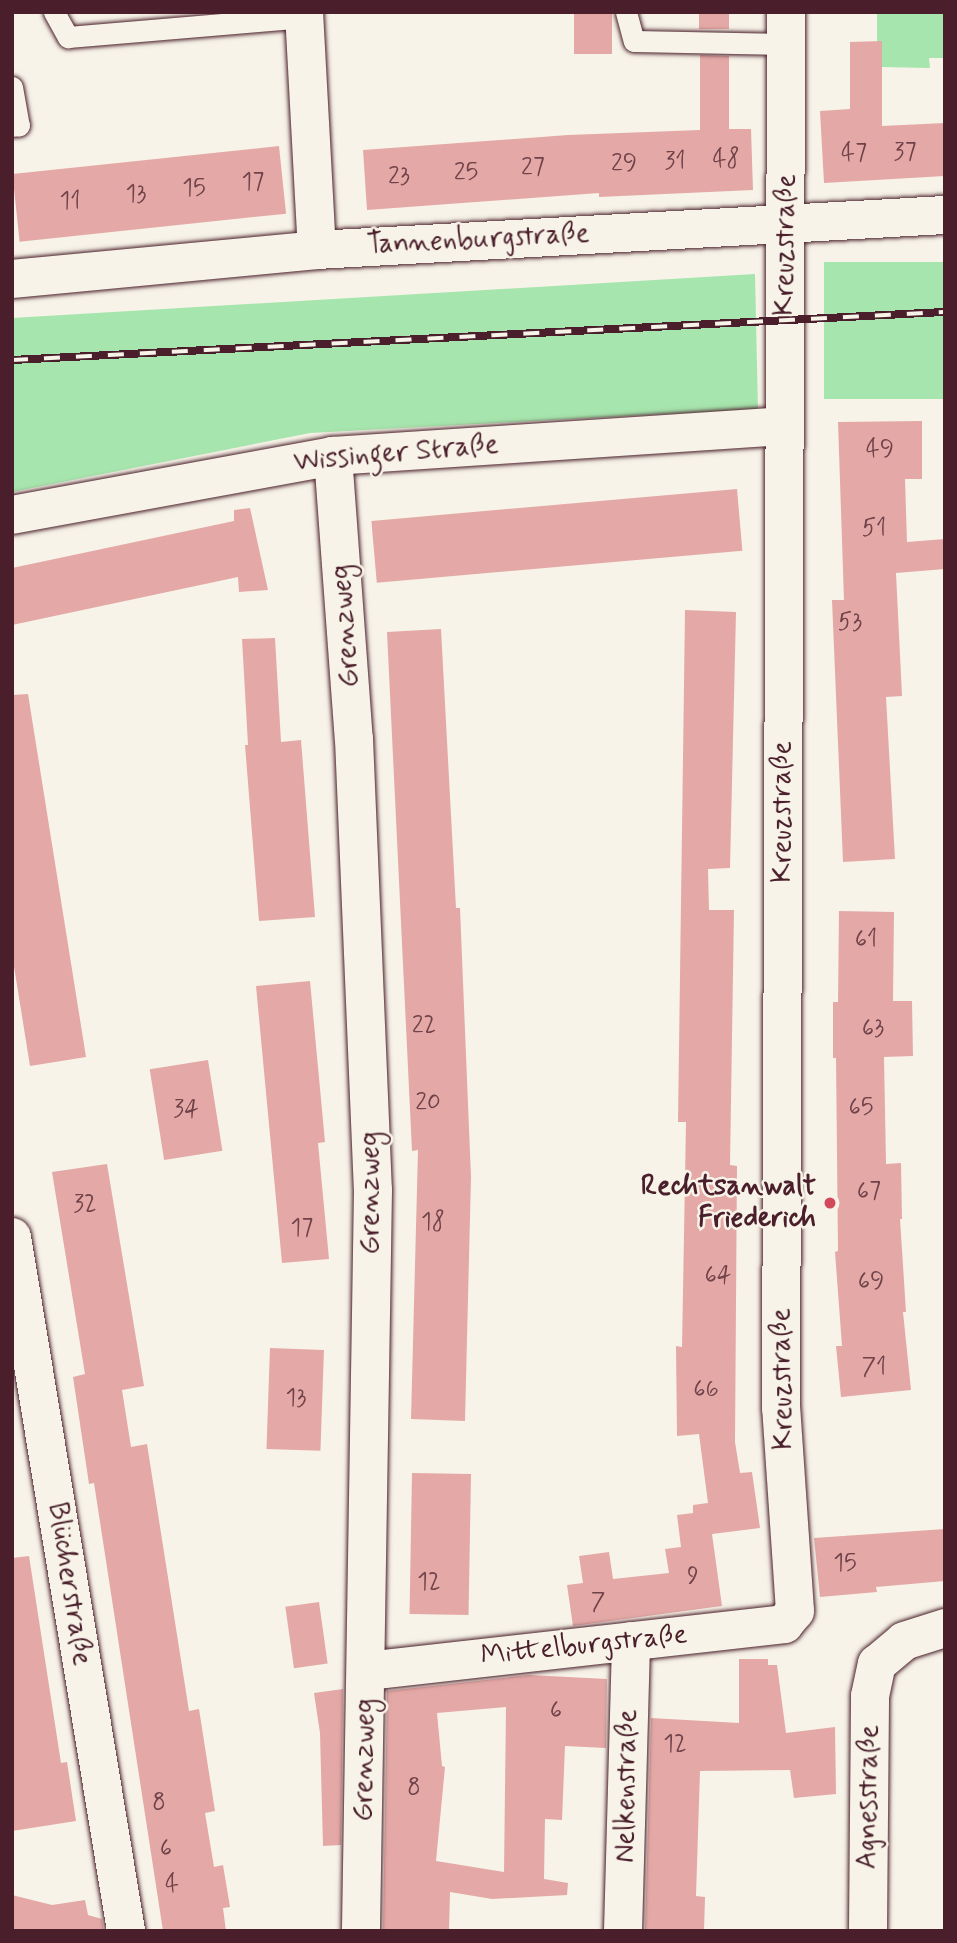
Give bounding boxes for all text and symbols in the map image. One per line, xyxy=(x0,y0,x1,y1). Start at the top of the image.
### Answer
house number: 37 xyxy=(894,139,916,167)
house number: 47 xyxy=(841,140,867,168)
house number: 48 xyxy=(712,146,740,174)
house number: 31 xyxy=(664,148,686,176)
house number: 29 xyxy=(611,150,637,178)
house number: 27 xyxy=(521,154,545,182)
house number: 25 xyxy=(454,159,478,187)
house number: 23 xyxy=(388,163,410,191)
house number: 17 xyxy=(242,169,264,197)
street label: Kreuzstraße xyxy=(768,174,804,316)
house number: 15 xyxy=(182,175,206,203)
house number: 13 xyxy=(126,181,146,209)
house number: 11 xyxy=(59,188,81,216)
street label: Tannenburgstraße xyxy=(366,217,590,263)
street label: Wissinger Straße xyxy=(292,428,500,480)
house number: 49 xyxy=(866,436,894,464)
house number: 51 xyxy=(862,515,886,543)
street label: Grenzweg xyxy=(325,563,367,689)
house number: 53 xyxy=(838,609,862,637)
street label: Kreuzstraße xyxy=(766,741,800,883)
house number: 61 xyxy=(855,926,877,954)
house number: 22 xyxy=(412,1012,436,1040)
house number: 63 xyxy=(862,1015,884,1043)
house number: 20 xyxy=(415,1089,441,1117)
house number: 65 xyxy=(848,1094,874,1122)
house number: 34 xyxy=(173,1096,199,1124)
street label: Grenzweg xyxy=(354,1131,388,1255)
place label: Rechtsanwalt Friederich xyxy=(641,1170,816,1236)
house number: 67 xyxy=(857,1178,881,1206)
house number: 32 xyxy=(73,1191,97,1219)
marker: Rechtsanwalt Friederich xyxy=(822,1195,838,1211)
house number: 18 xyxy=(421,1209,445,1237)
house number: 17 xyxy=(291,1215,313,1243)
house number: 64 xyxy=(705,1262,731,1290)
house number: 69 xyxy=(858,1268,884,1296)
street label: Kreuzstraße xyxy=(765,1308,801,1450)
house number: 71 xyxy=(862,1354,886,1382)
house number: 66 xyxy=(693,1376,719,1404)
house number: 13 xyxy=(286,1385,306,1413)
street label: Blücherstraße xyxy=(40,1500,98,1668)
house number: 15 xyxy=(833,1550,857,1578)
house number: 9 xyxy=(687,1563,699,1591)
house number: 12 xyxy=(417,1569,441,1597)
house number: 7 xyxy=(591,1589,605,1617)
street label: Mittelburgstraße xyxy=(479,1618,689,1674)
house number: 6 xyxy=(550,1697,562,1725)
street label: Grenzweg xyxy=(347,1698,383,1822)
street label: Nelkenstraße xyxy=(609,1709,645,1863)
street label: Agnesstraße xyxy=(851,1724,887,1870)
house number: 12 xyxy=(663,1731,687,1759)
house number: 8 xyxy=(407,1774,421,1802)
house number: 8 xyxy=(152,1789,166,1817)
house number: 6 xyxy=(160,1835,172,1863)
house number: 4 xyxy=(165,1871,179,1899)

